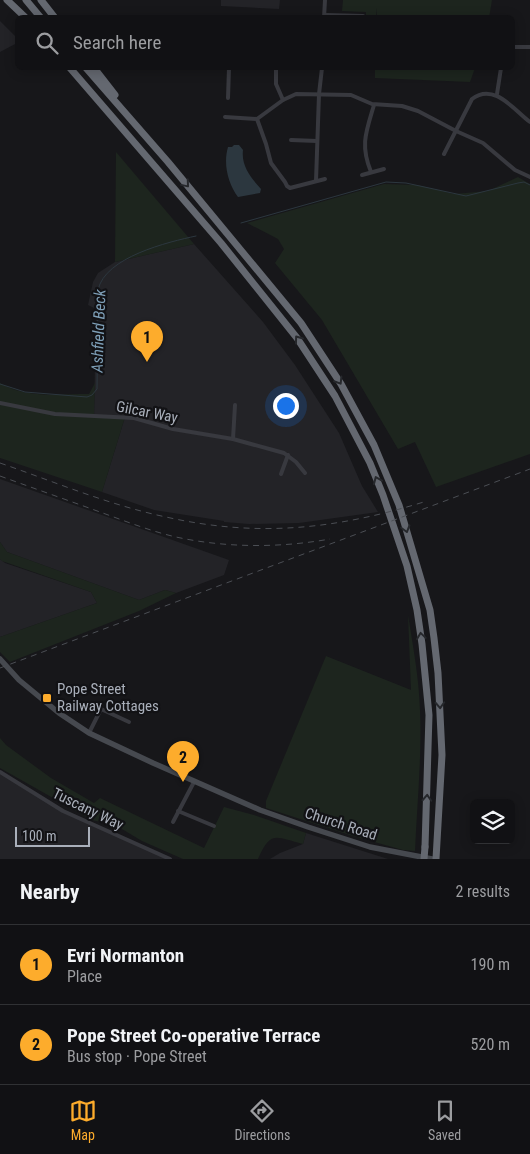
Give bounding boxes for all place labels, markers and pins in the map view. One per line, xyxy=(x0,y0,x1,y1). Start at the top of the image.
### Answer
pin: 1 xyxy=(131,321,163,362)
place label: Pope Street Railway Cottages xyxy=(57,680,159,715)
marker: Pope Street Railway Cottages xyxy=(41,692,53,704)
pin: 2 xyxy=(167,741,199,782)

